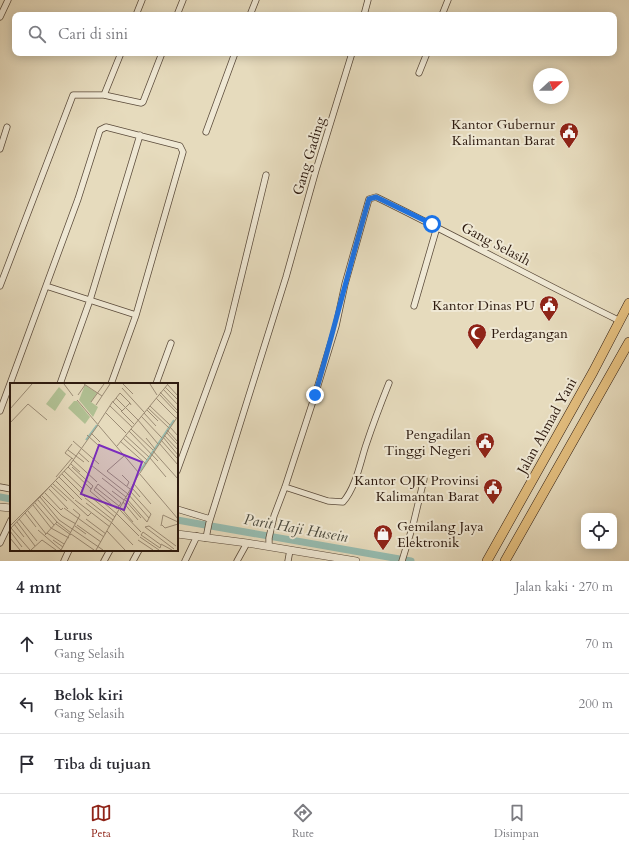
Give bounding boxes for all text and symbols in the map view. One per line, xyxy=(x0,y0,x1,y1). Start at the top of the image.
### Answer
search box xyxy=(12,12,617,56)
icon: search xyxy=(26,23,48,45)
text: Cari di sini xyxy=(58,24,128,44)
north arrow xyxy=(533,68,569,104)
street label: Gang Gading xyxy=(288,114,330,198)
place label: Kantor Gubernur Kalimantan Barat xyxy=(451,115,556,150)
public building icon: Kantor Gubernur Kalimantan Barat xyxy=(558,121,580,149)
route start xyxy=(423,215,441,233)
street label: Gang Selasih xyxy=(458,218,534,270)
public building icon: Kantor Dinas PU xyxy=(538,294,560,322)
place label: Kantor Dinas PU xyxy=(432,296,536,315)
mosque icon: Perdagangan xyxy=(466,322,488,350)
place label: Perdagangan xyxy=(491,324,568,343)
street label: Jalan Ahmad Yani xyxy=(512,374,581,479)
inset map xyxy=(10,383,178,551)
route end xyxy=(306,386,324,404)
place label: Pengadilan Tinggi Negeri xyxy=(384,425,471,460)
public building icon: Pengadilan Tinggi Negeri xyxy=(474,431,496,459)
place label: Kantor OJK Provinsi Kalimantan Barat xyxy=(354,471,480,506)
public building icon: Kantor OJK Provinsi Kalimantan Barat xyxy=(482,477,504,505)
water label: Parit Haji Husein xyxy=(242,509,350,547)
map controls xyxy=(581,513,617,549)
button: locate xyxy=(581,513,617,549)
place label: Gemilang Jaya Elektronik xyxy=(397,517,484,552)
shop icon: Gemilang Jaya Elektronik xyxy=(372,523,394,551)
text: 4 mnt xyxy=(16,576,61,599)
text: Jalan kaki · 270 m xyxy=(515,578,613,596)
text: Lurus xyxy=(54,625,93,645)
icon: ahead xyxy=(16,633,38,655)
text: 70 m xyxy=(585,635,613,653)
text: Gang Selasih xyxy=(54,645,125,663)
text: Belok kiri xyxy=(54,685,123,705)
icon: left xyxy=(16,693,38,715)
text: 200 m xyxy=(579,695,613,713)
text: Gang Selasih xyxy=(54,705,125,723)
icon: arrive xyxy=(16,753,38,775)
text: Tiba di tujuan xyxy=(54,754,151,774)
tab: Peta xyxy=(90,802,112,841)
tab: Rute xyxy=(292,802,314,841)
tab: Disimpan xyxy=(494,802,539,841)

